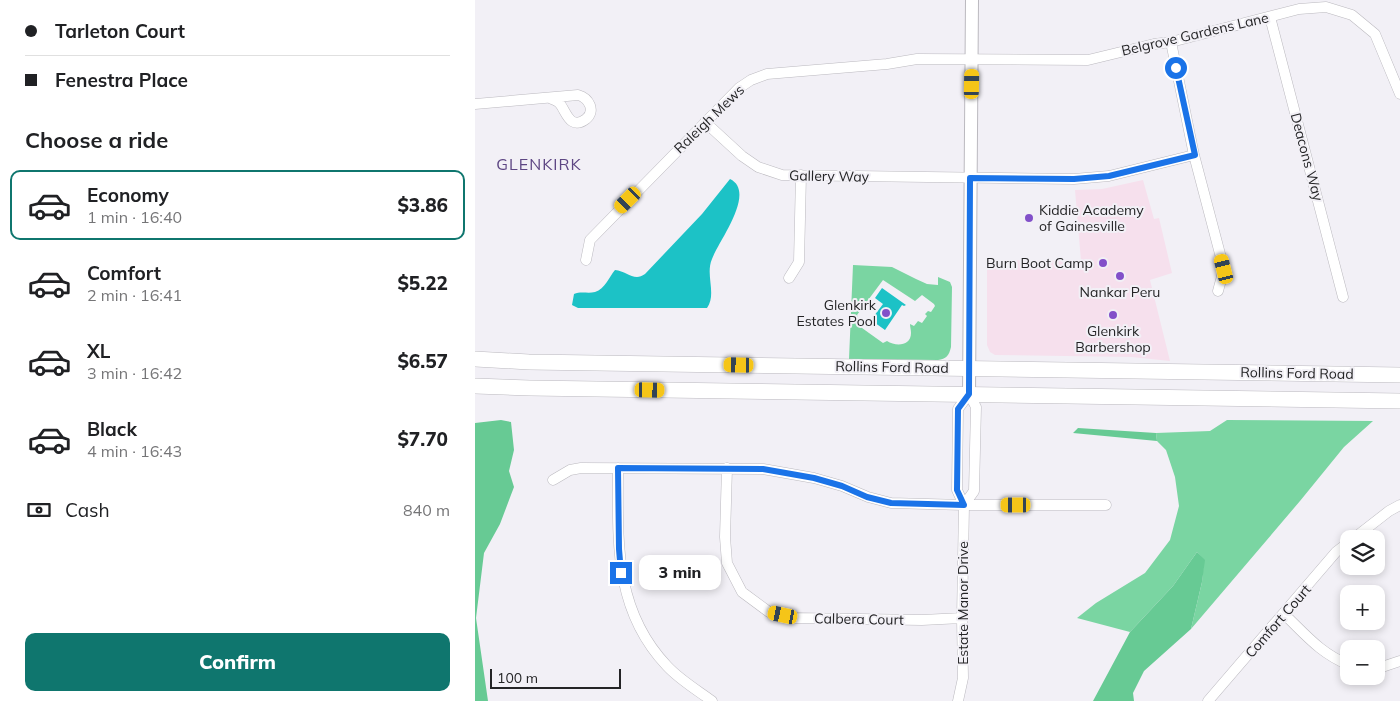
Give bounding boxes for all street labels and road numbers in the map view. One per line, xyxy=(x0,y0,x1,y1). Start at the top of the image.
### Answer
street label: Belgrove Gardens Lane xyxy=(1120,8,1270,60)
street label: Raleigh Mews xyxy=(670,81,748,157)
street label: Deacons Way xyxy=(1287,111,1328,204)
street label: Gallery Way xyxy=(789,166,870,186)
street label: Rollins Ford Road xyxy=(835,357,949,377)
street label: Rollins Ford Road xyxy=(1240,363,1354,383)
street label: Estate Manor Drive xyxy=(954,541,972,665)
street label: Comfort Court xyxy=(1241,581,1315,661)
street label: Calbera Court xyxy=(814,609,904,629)

